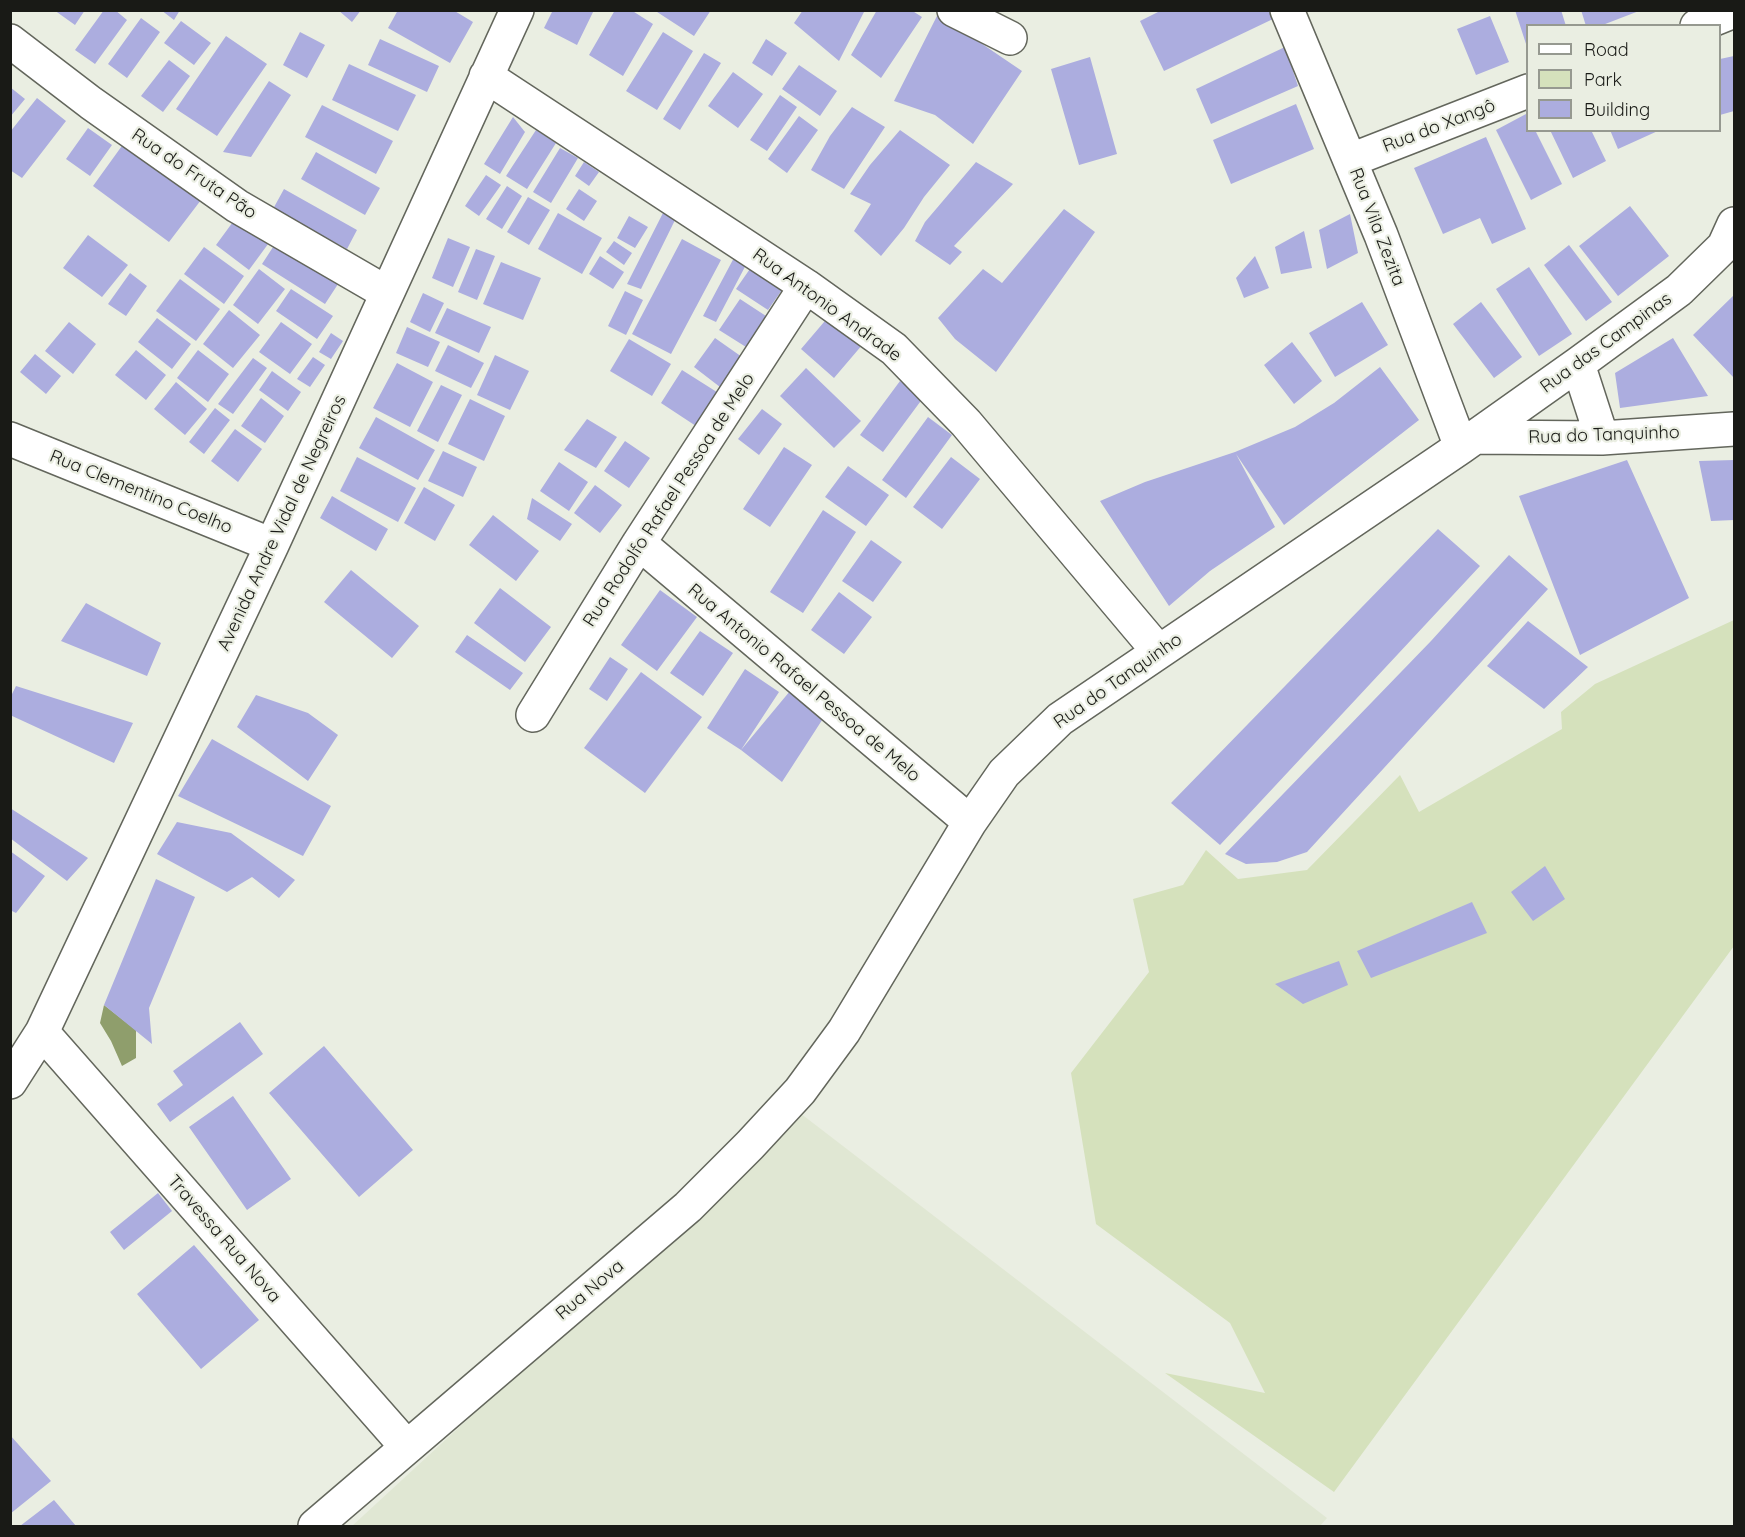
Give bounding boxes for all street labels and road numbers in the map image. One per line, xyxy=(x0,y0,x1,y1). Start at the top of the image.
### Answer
street label: Rua do Xangô xyxy=(1380,95,1498,157)
street label: Rua do Fruta Pão xyxy=(127,124,261,224)
street label: Rua Vila Zezita xyxy=(1345,165,1409,289)
street label: Rua Antonio Andrade xyxy=(748,244,906,366)
street label: Rua das Campinas xyxy=(1536,288,1676,398)
street label: Rua Rodolfo Rafael Pessoa de Melo xyxy=(579,369,759,631)
street label: Avenida Andre Vidal de Negreiros xyxy=(213,392,351,654)
street label: Rua do Tanquinho xyxy=(1528,422,1680,448)
street label: Rua Clementino Coelho xyxy=(47,445,235,539)
street label: Rua Antonio Rafael Pessoa de Melo xyxy=(683,579,925,787)
street label: Rua do Tanquinho xyxy=(1050,629,1186,733)
street label: Travessa Rua Nova xyxy=(163,1171,285,1307)
street label: Rua Nova xyxy=(552,1255,628,1325)

